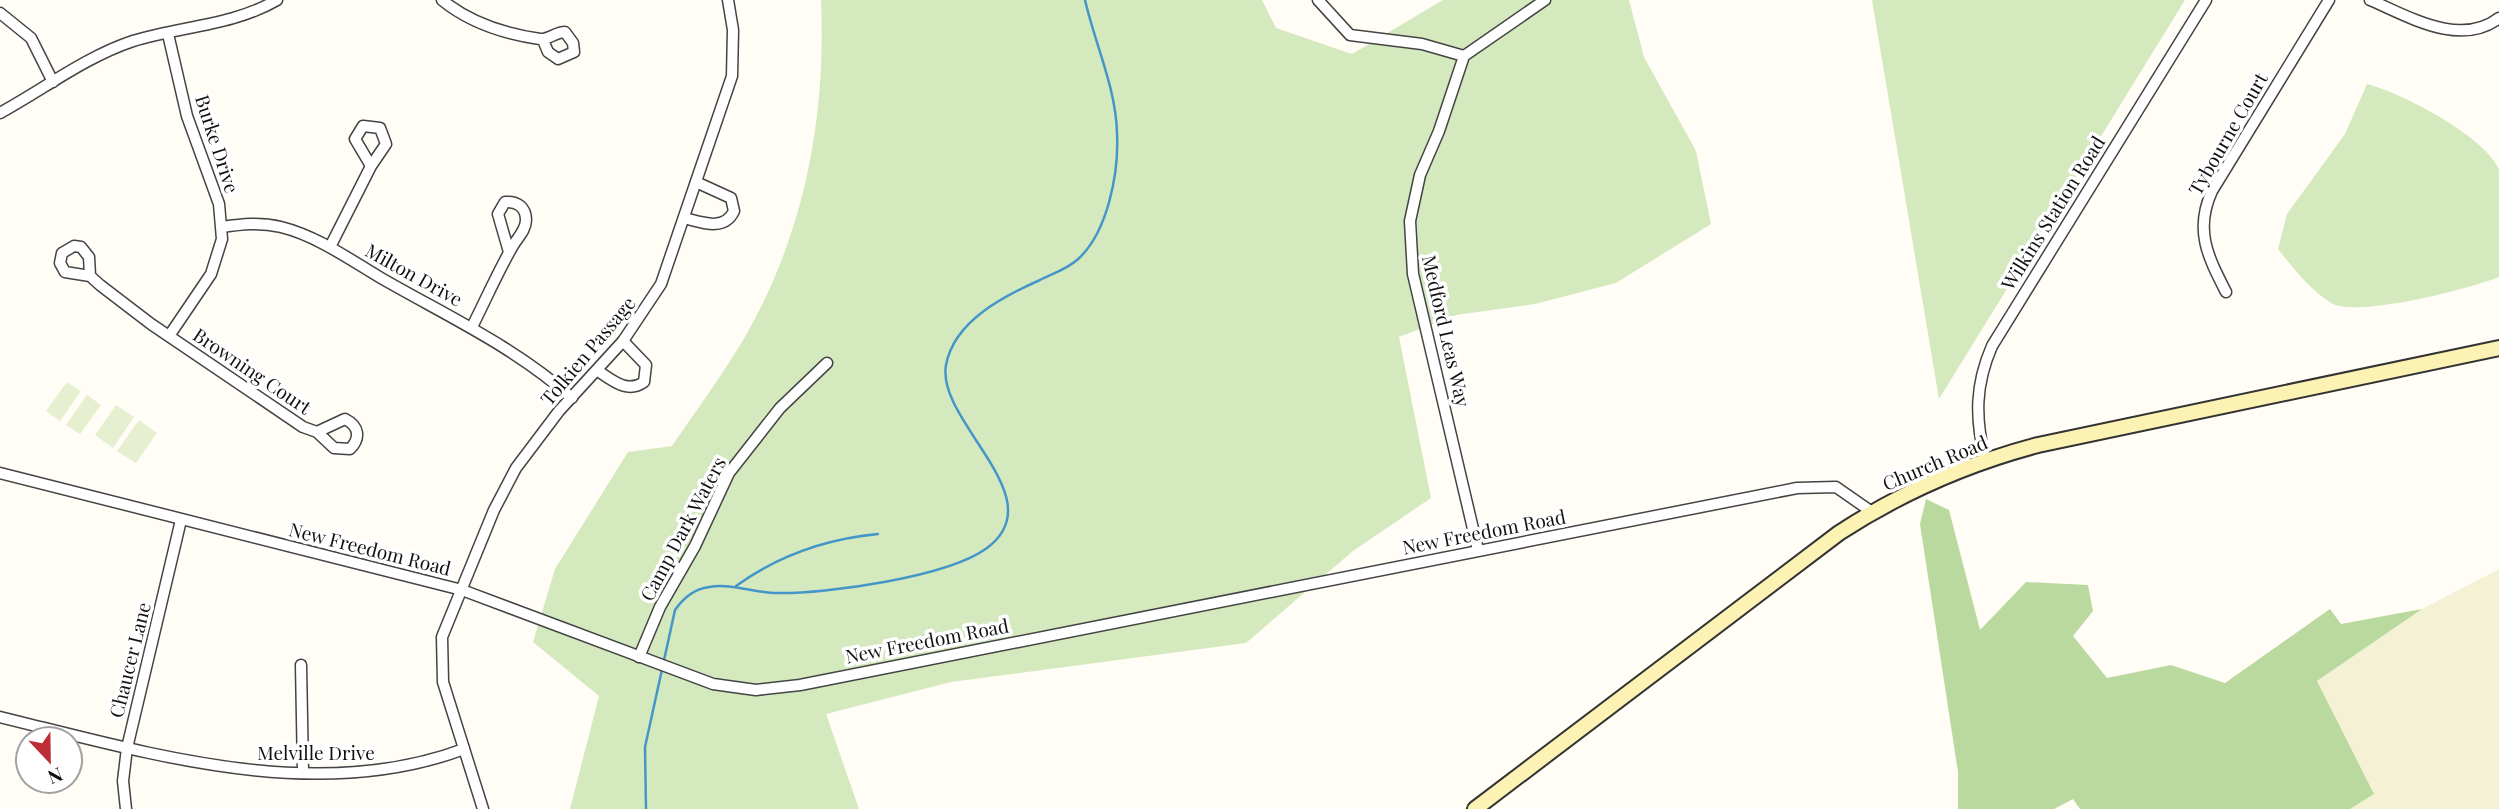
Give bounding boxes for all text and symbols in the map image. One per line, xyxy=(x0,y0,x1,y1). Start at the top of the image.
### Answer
street label: Tybourne Court xyxy=(2182,67,2273,199)
street label: Burke Drive xyxy=(190,91,246,196)
street label: Wilkins Station Road xyxy=(1994,131,2110,295)
street label: Milton Drive xyxy=(361,237,468,311)
street label: Medford Leas Way xyxy=(1417,252,1477,410)
street label: Tolkien Passage xyxy=(534,290,640,410)
street label: Browning Court xyxy=(188,321,317,419)
street label: Church Road xyxy=(1878,428,1991,496)
street label: Camp Dark Waters xyxy=(633,452,731,605)
street label: New Freedom Road xyxy=(1400,502,1568,560)
street label: New Freedom Road xyxy=(287,515,454,581)
street label: Chaucer Lane xyxy=(102,599,156,720)
street label: New Freedom Road xyxy=(843,611,1011,669)
north arrow xyxy=(14,725,84,795)
street label: Melville Drive xyxy=(257,739,375,765)
text: N xyxy=(44,762,67,791)

